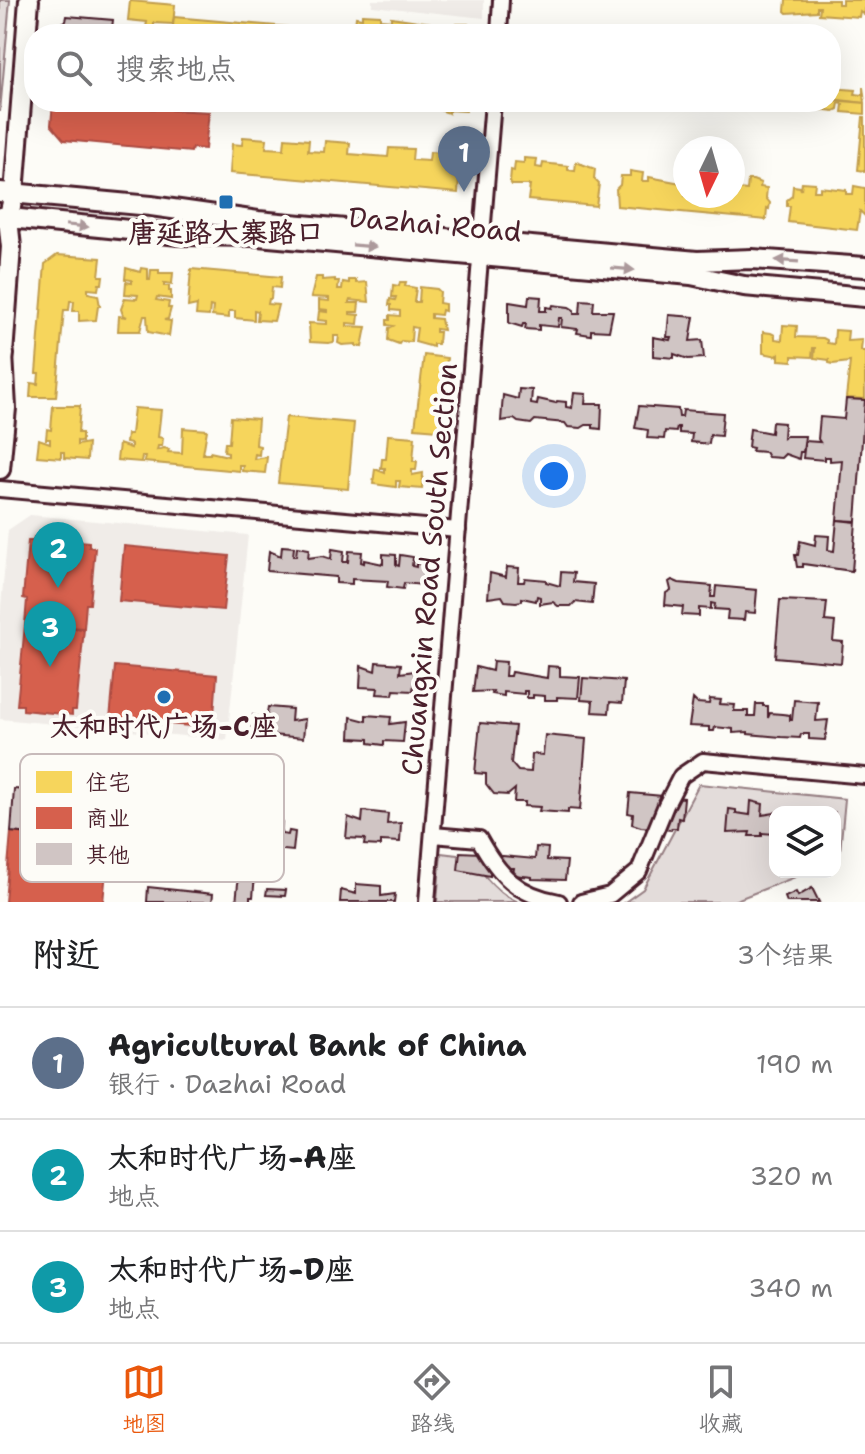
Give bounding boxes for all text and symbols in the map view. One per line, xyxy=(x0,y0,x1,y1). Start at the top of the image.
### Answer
search box xyxy=(24,24,841,112)
icon: search xyxy=(52,46,96,90)
text: 搜索地点 xyxy=(116,48,236,89)
pin: 1 xyxy=(438,126,490,192)
north arrow xyxy=(673,136,745,208)
marker: 唐延路大寨路口 xyxy=(217,193,235,211)
street label: Dazhai Road xyxy=(347,198,523,250)
place label: 唐延路大寨路口 xyxy=(128,213,324,251)
one-way arrow xyxy=(65,219,90,232)
one-way arrow xyxy=(352,240,377,253)
one-way arrow xyxy=(774,254,799,267)
one-way arrow xyxy=(611,263,636,276)
street label: Chuangxin Road South Section xyxy=(392,361,466,777)
your location xyxy=(534,456,574,496)
pin: 2 xyxy=(32,522,84,588)
pin: 3 xyxy=(24,601,76,667)
marker: 太和时代广场-C座 xyxy=(155,688,173,706)
place label: 太和时代广场-C座 xyxy=(50,707,278,745)
legend xyxy=(20,754,284,882)
text: 住宅 xyxy=(86,768,130,797)
text: 商业 xyxy=(86,804,130,833)
map controls xyxy=(769,806,841,878)
button: layers xyxy=(769,806,841,878)
text: 其他 xyxy=(86,840,130,869)
text: 附近 xyxy=(32,931,100,977)
text: 3个结果 xyxy=(737,937,833,972)
text: Agricultural Bank of China xyxy=(108,1025,526,1066)
text: 1 xyxy=(52,1046,64,1081)
text: 190 m xyxy=(756,1046,833,1081)
text: 银行 · Dazhai Road xyxy=(108,1066,346,1101)
text: 太和时代广场-A座 xyxy=(108,1137,357,1178)
text: 2 xyxy=(49,1158,67,1193)
text: 320 m xyxy=(750,1158,833,1193)
text: 地点 xyxy=(108,1178,160,1213)
text: 太和时代广场-D座 xyxy=(108,1249,355,1290)
text: 3 xyxy=(49,1270,67,1305)
text: 340 m xyxy=(748,1270,833,1305)
text: 地点 xyxy=(108,1290,160,1325)
tab: 地图 xyxy=(122,1360,166,1438)
tab: 路线 xyxy=(410,1360,455,1438)
tab: 收藏 xyxy=(699,1360,743,1438)

